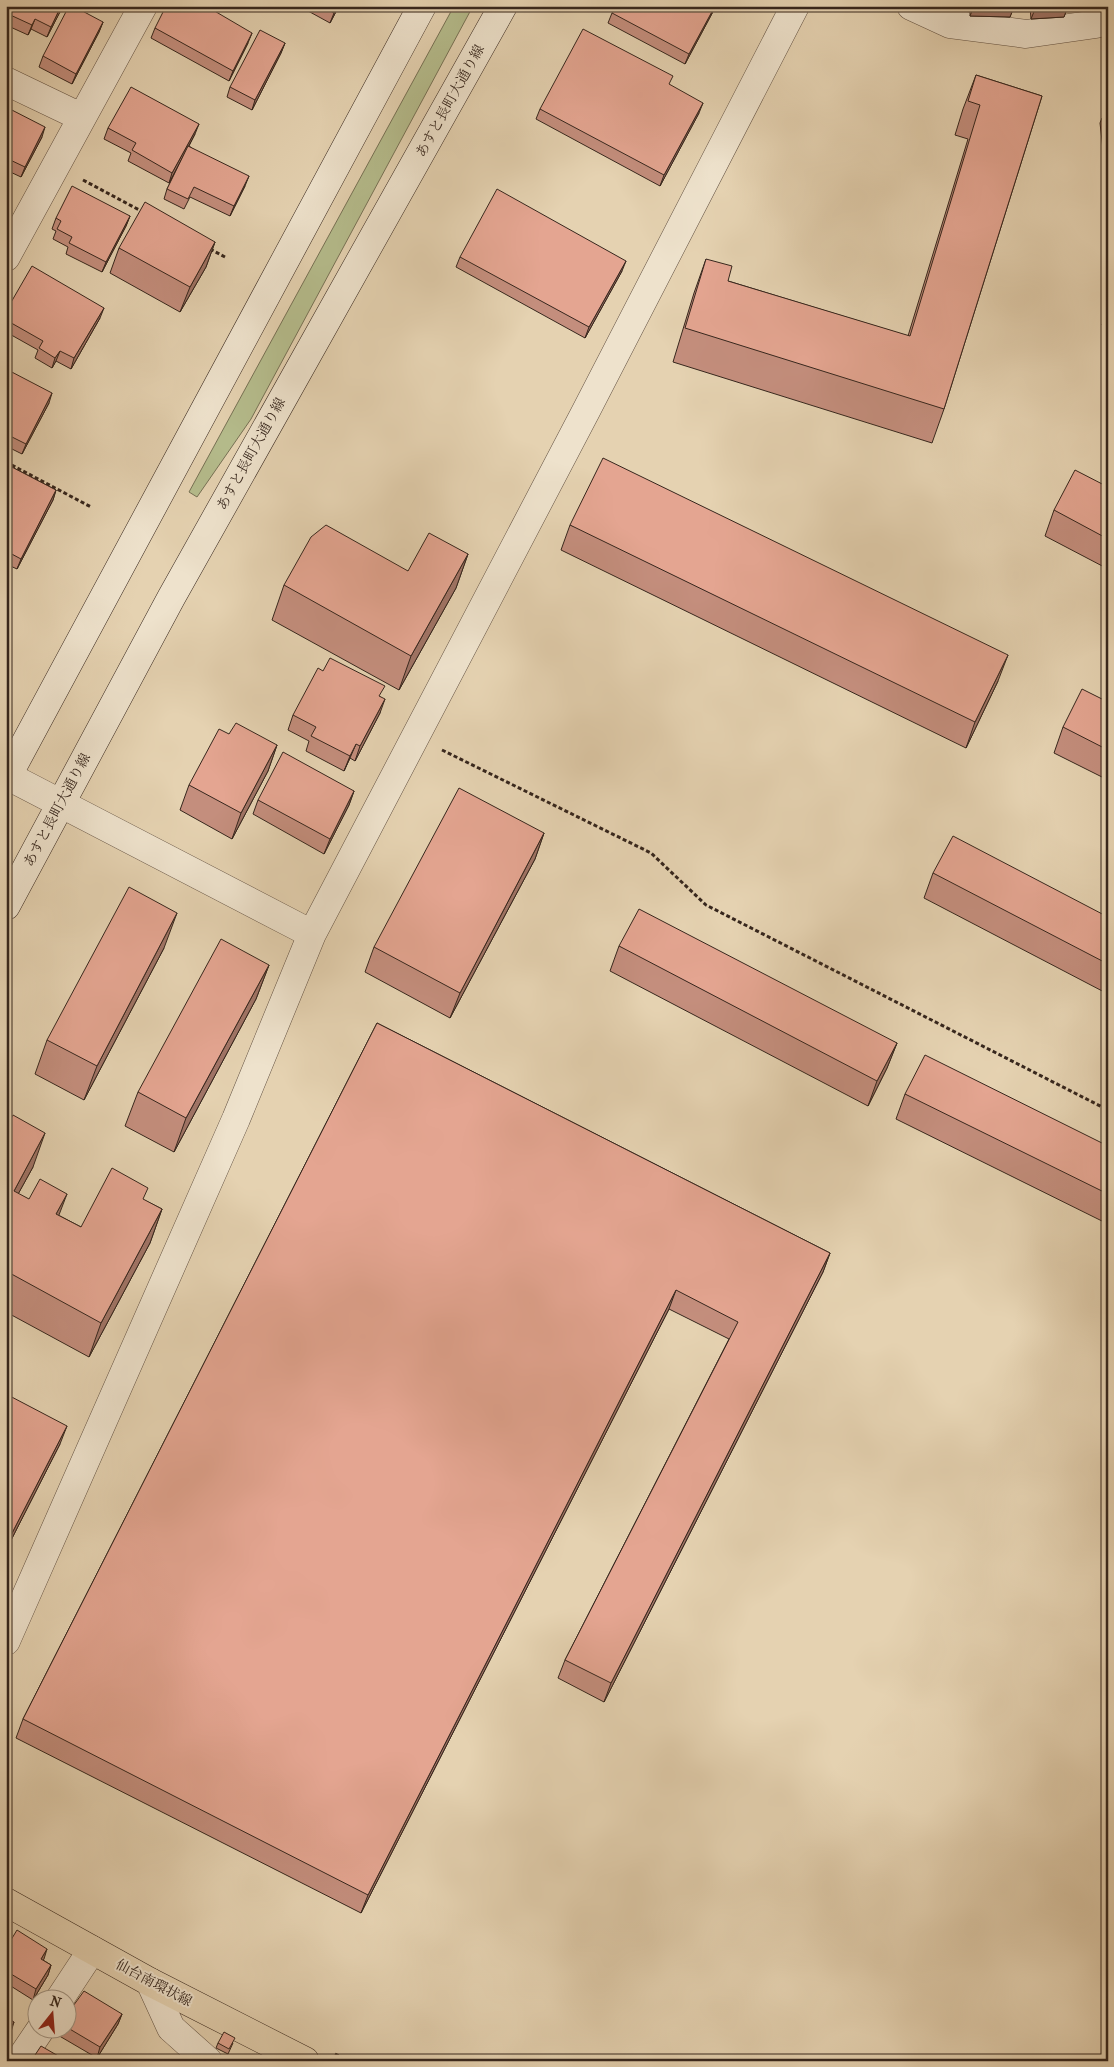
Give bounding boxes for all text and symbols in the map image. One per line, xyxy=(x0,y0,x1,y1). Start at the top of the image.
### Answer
street label: あすと長町大通り線 xyxy=(412,42,488,160)
street label: あすと長町大通り線 xyxy=(213,395,289,513)
street label: あすと長町大通り線 xyxy=(20,750,94,870)
street label: 仙台南環状線 xyxy=(113,1956,195,2010)
north arrow xyxy=(28,1990,78,2040)
text: N xyxy=(48,1992,64,2012)

